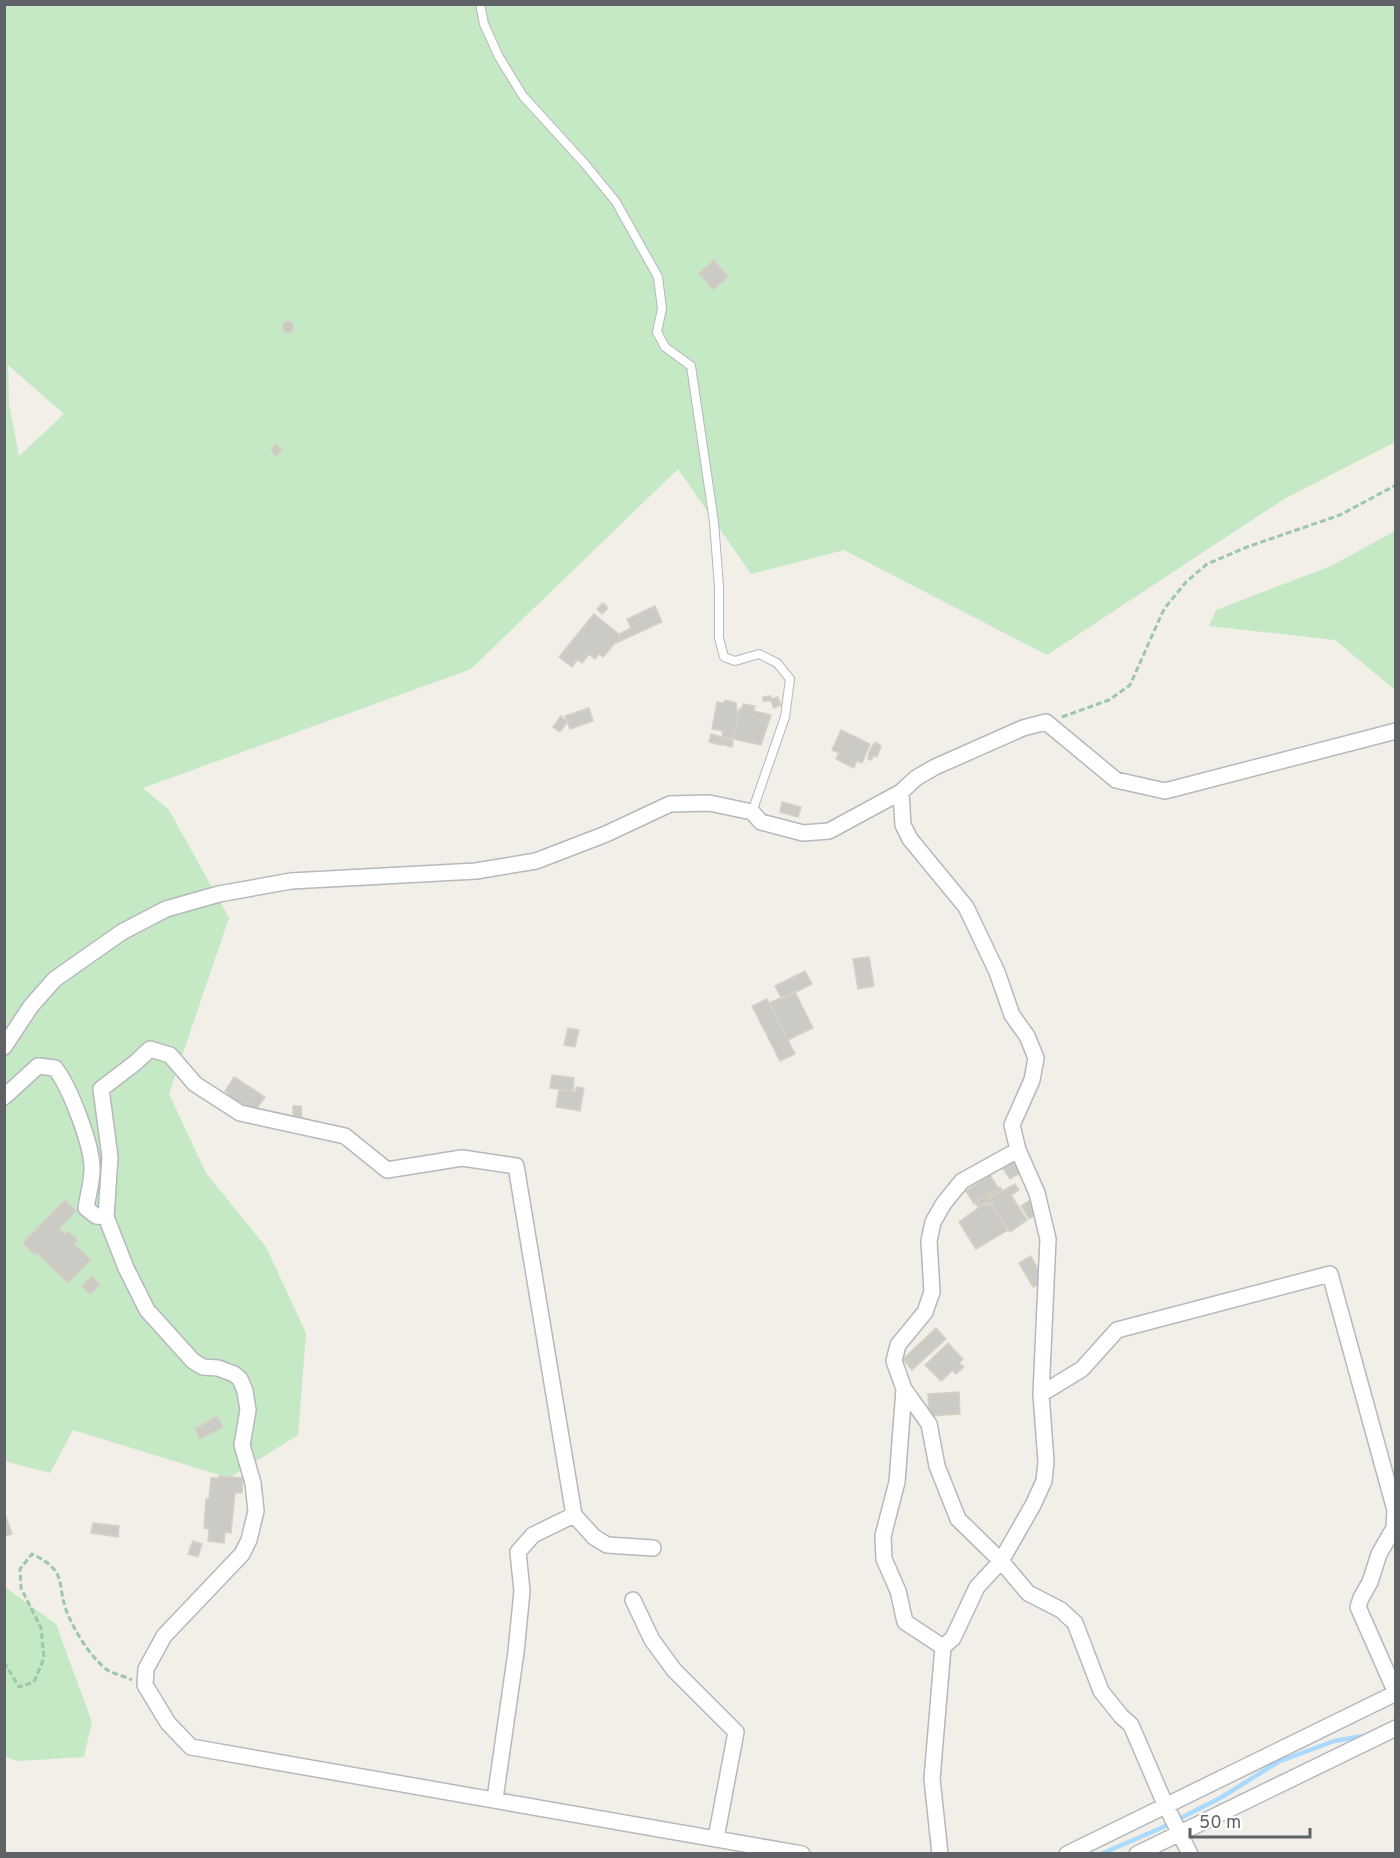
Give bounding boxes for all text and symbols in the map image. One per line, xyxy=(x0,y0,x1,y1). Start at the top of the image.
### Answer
scale bar xyxy=(1190,1801,1310,1839)
text: 50 m xyxy=(1199,1812,1241,1835)

